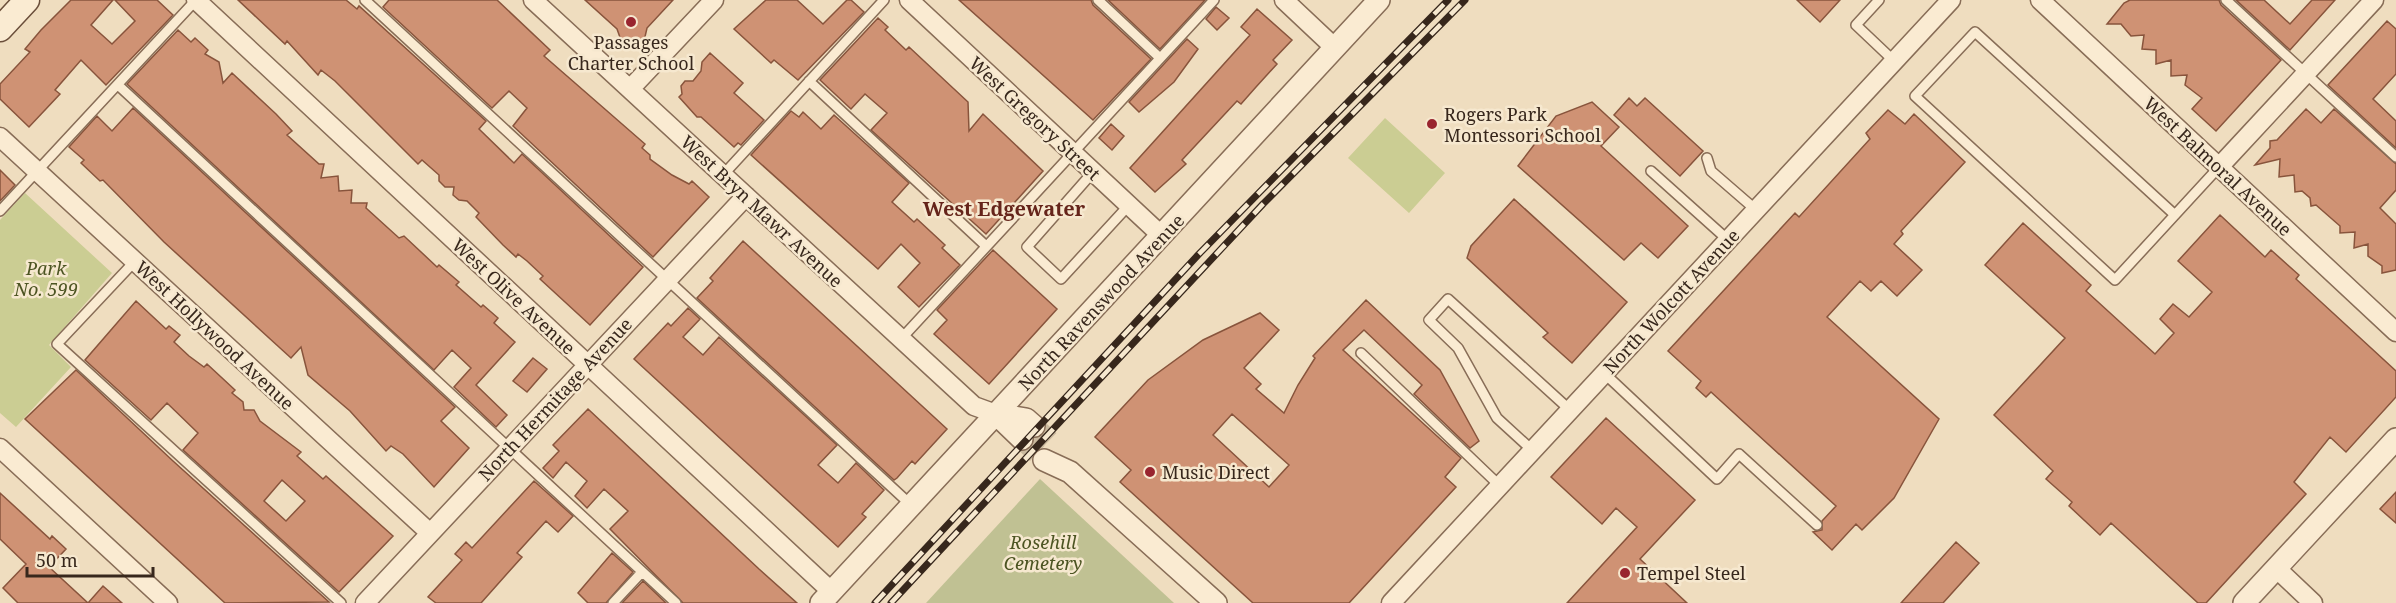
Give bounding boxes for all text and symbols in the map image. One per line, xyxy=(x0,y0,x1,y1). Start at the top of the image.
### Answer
marker: Passages Charter School xyxy=(624,15,638,29)
place label: Passages Charter School xyxy=(568,30,695,75)
street label: West Gregory Street xyxy=(964,51,1106,185)
street label: West Balmoral Avenue xyxy=(2139,91,2297,241)
place label: Rogers Park Montessori School xyxy=(1444,102,1601,147)
marker: Rogers Park Montessori School xyxy=(1425,117,1439,131)
street label: West Bryn Mawr Avenue xyxy=(676,130,848,292)
district label: West Edgewater xyxy=(923,195,1086,222)
street label: North Ravenswood Avenue xyxy=(1013,209,1189,395)
street label: North Wolcott Avenue xyxy=(1598,223,1744,379)
street label: West Olive Avenue xyxy=(447,233,581,359)
street label: West Hollywood Avenue xyxy=(130,255,300,415)
park label: Park No. 599 xyxy=(13,256,78,301)
street label: North Hermitage Avenue xyxy=(473,312,637,486)
place label: Music Direct xyxy=(1162,460,1270,484)
marker: Music Direct xyxy=(1143,465,1157,479)
park label: Rosehill Cemetery xyxy=(1004,530,1082,575)
scale bar xyxy=(27,540,153,578)
text: 50 m xyxy=(36,548,78,572)
place label: Tempel Steel xyxy=(1637,561,1746,585)
marker: Tempel Steel xyxy=(1618,566,1632,580)

